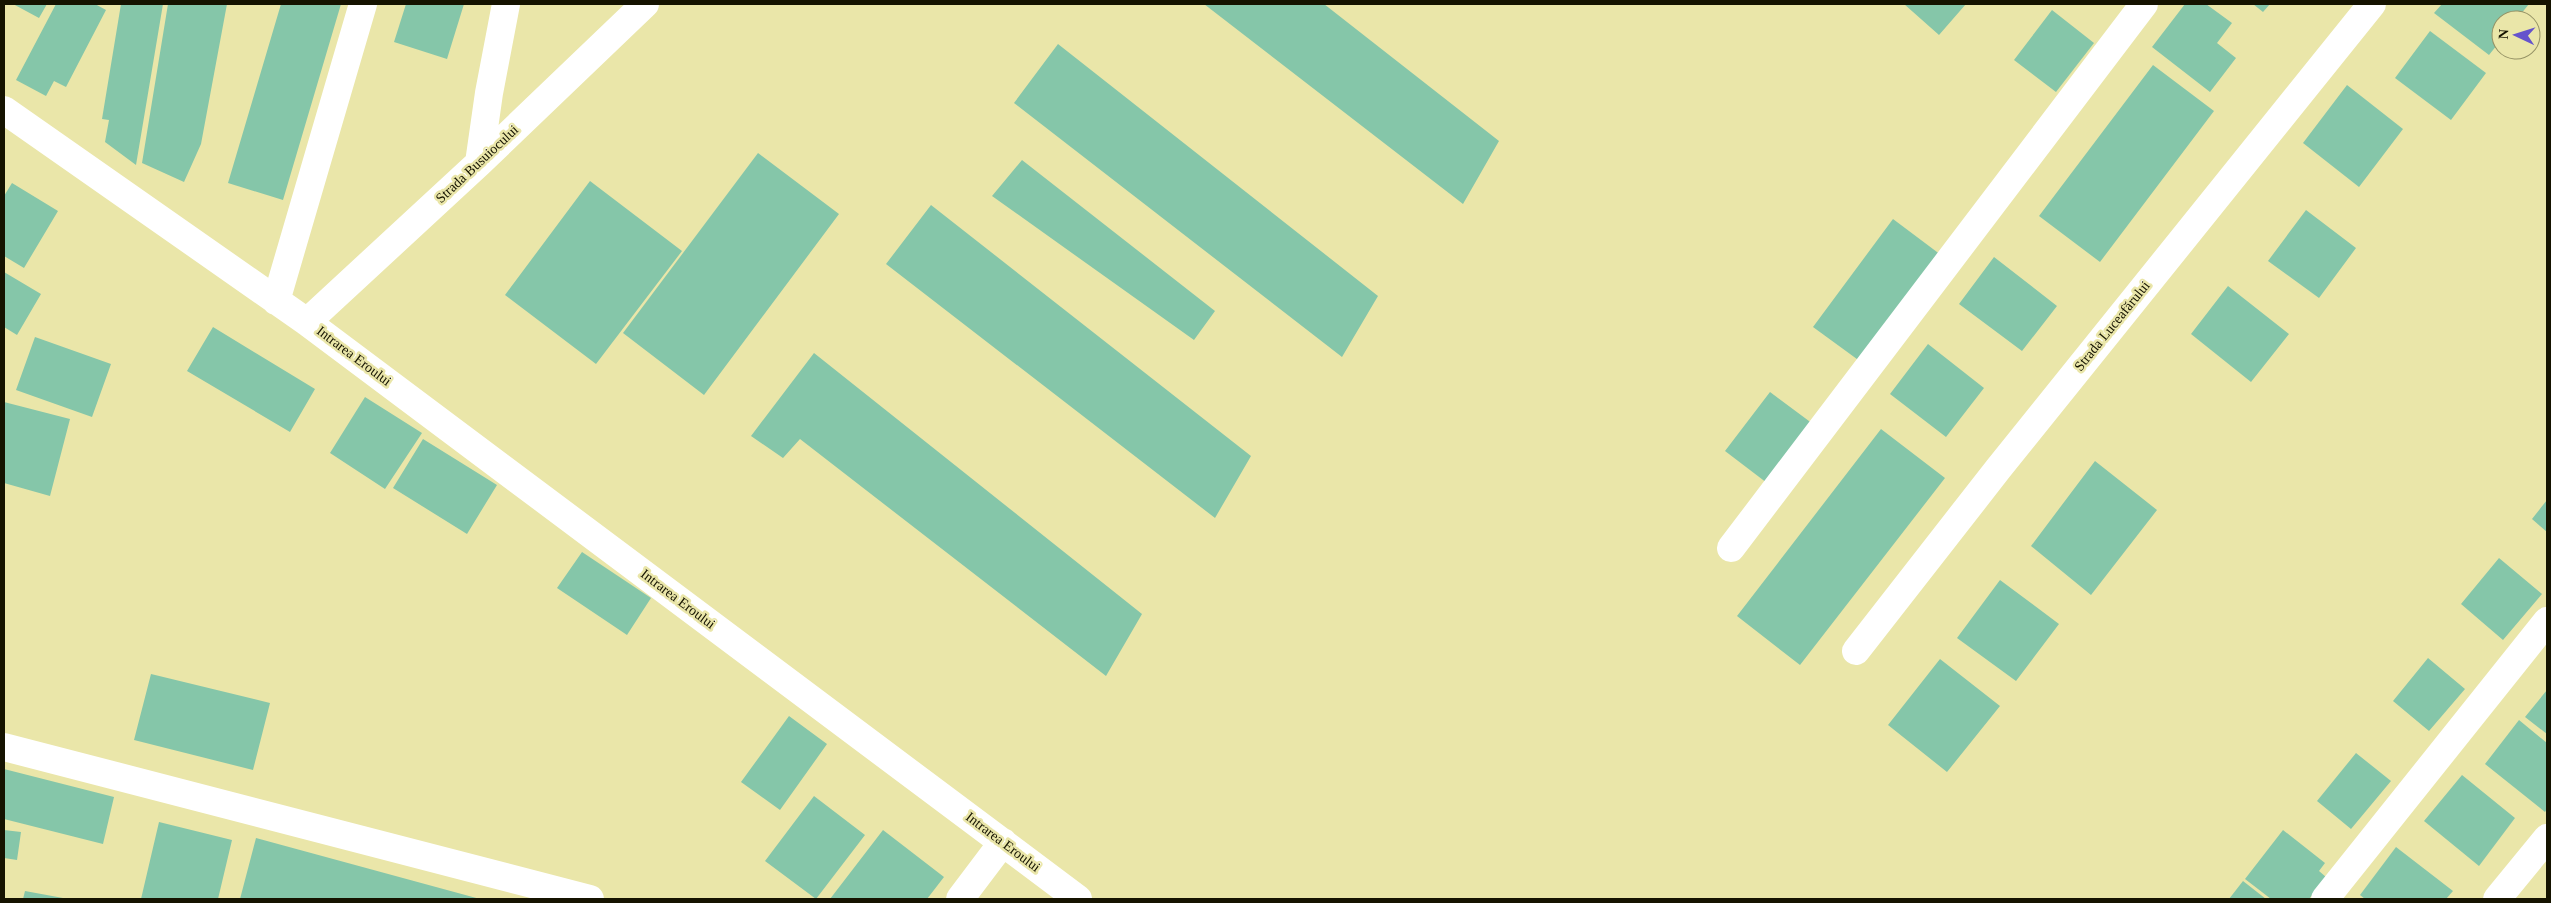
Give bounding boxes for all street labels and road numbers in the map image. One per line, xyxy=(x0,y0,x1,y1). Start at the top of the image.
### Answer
street label: Strada Busuiocului xyxy=(433,122,521,206)
street label: Strada Luceafărului xyxy=(2071,278,2153,374)
street label: Intrarea Eroului xyxy=(314,323,394,389)
street label: Intrarea Eroului xyxy=(638,566,718,632)
street label: Intrarea Eroului xyxy=(963,809,1043,875)

